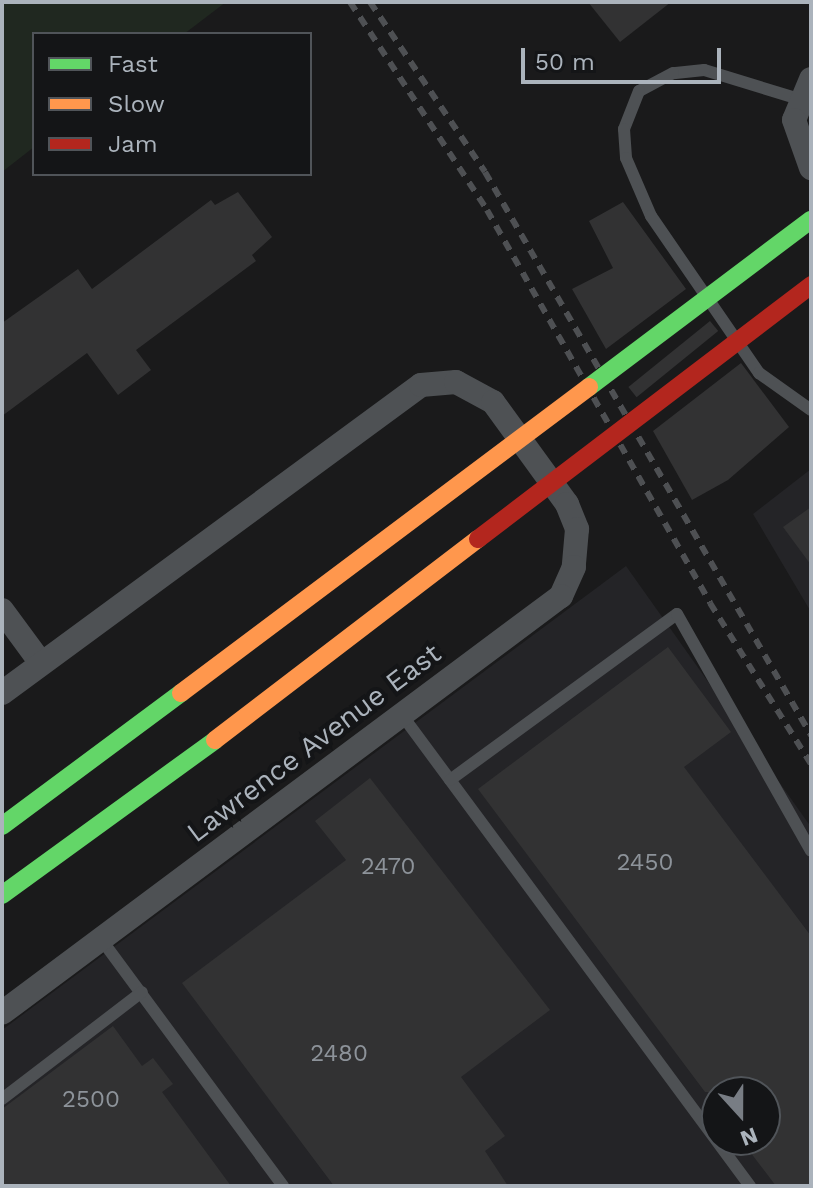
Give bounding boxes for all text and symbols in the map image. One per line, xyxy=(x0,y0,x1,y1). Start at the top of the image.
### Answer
legend xyxy=(32,32,312,176)
scale bar xyxy=(525,32,725,82)
text: 50 m xyxy=(535,48,595,76)
text: Fast xyxy=(108,50,158,78)
text: Slow xyxy=(108,90,165,118)
text: Jam xyxy=(108,130,158,158)
street label: Lawrence Avenue East xyxy=(180,636,448,850)
house number: 2450 xyxy=(617,849,673,877)
house number: 2470 xyxy=(361,853,415,881)
house number: 2480 xyxy=(310,1040,368,1068)
north arrow xyxy=(701,1076,781,1156)
house number: 2500 xyxy=(62,1086,120,1114)
text: N xyxy=(737,1122,761,1152)

